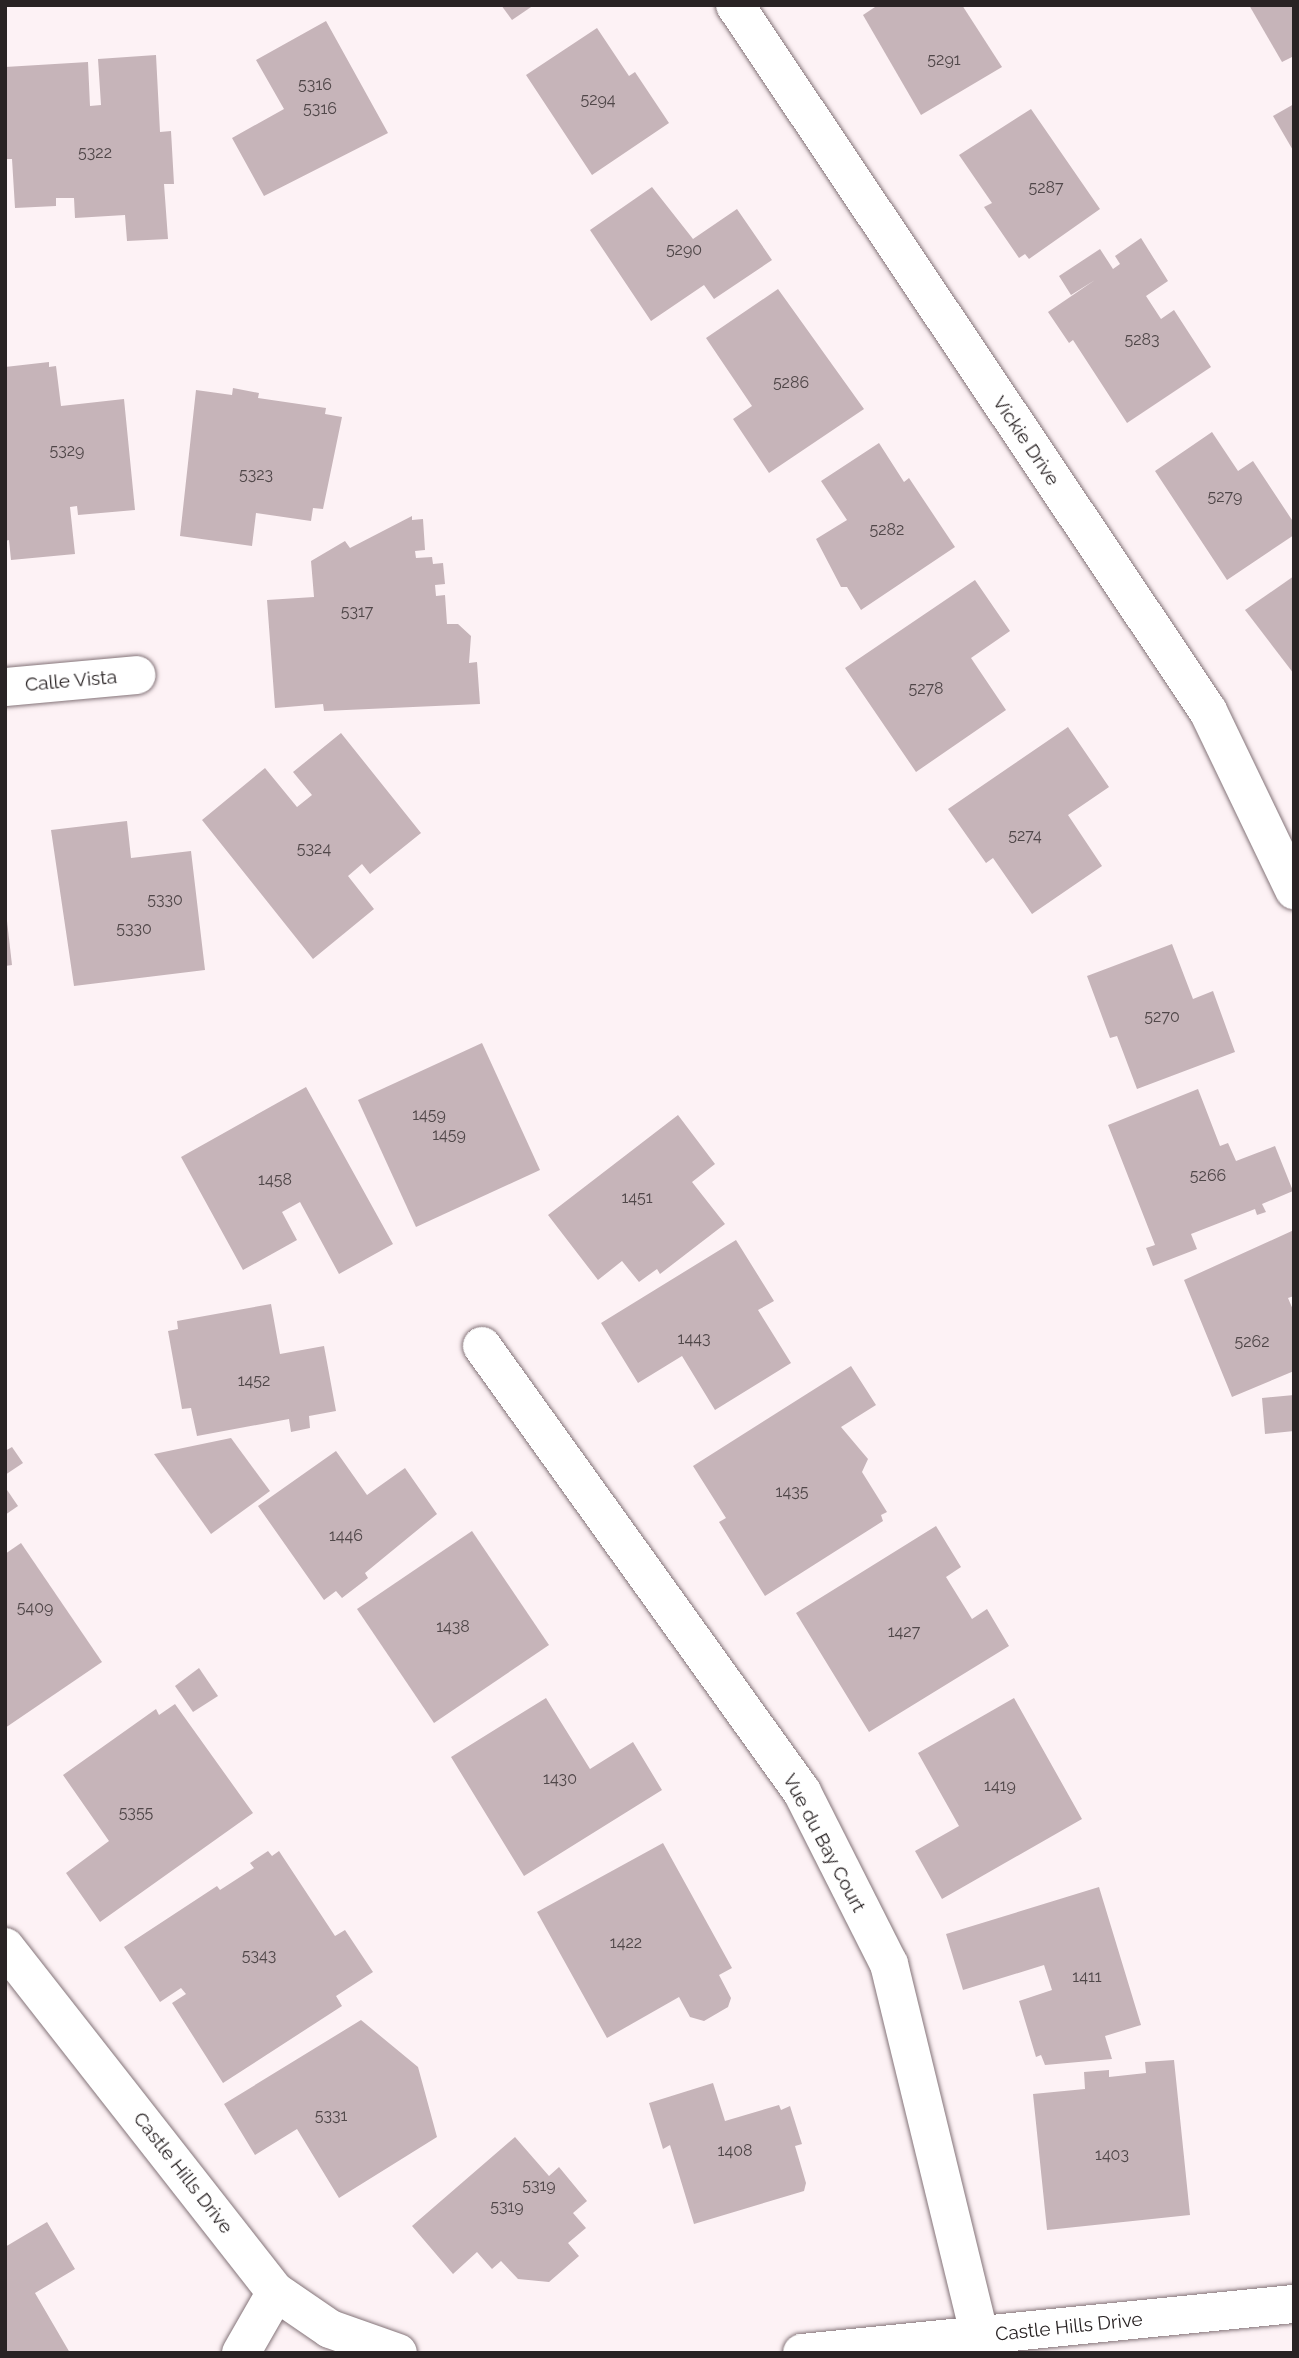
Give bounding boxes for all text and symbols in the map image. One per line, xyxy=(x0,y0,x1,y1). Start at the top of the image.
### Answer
house number: 5291 xyxy=(927,50,961,70)
house number: 5316 xyxy=(298,75,332,95)
house number: 5294 xyxy=(580,90,616,110)
house number: 5316 xyxy=(303,99,337,119)
house number: 5322 xyxy=(78,143,112,163)
house number: 5287 xyxy=(1028,178,1064,198)
house number: 5290 xyxy=(666,240,702,260)
house number: 5283 xyxy=(1124,330,1160,350)
house number: 5286 xyxy=(773,373,809,393)
street label: Vickie Drive xyxy=(988,392,1064,490)
house number: 5329 xyxy=(50,441,84,461)
house number: 5323 xyxy=(239,465,273,485)
house number: 5279 xyxy=(1208,487,1242,507)
house number: 5282 xyxy=(870,520,904,540)
house number: 5317 xyxy=(341,602,373,622)
street label: Calle Vista xyxy=(24,666,118,696)
house number: 5278 xyxy=(908,679,944,699)
house number: 5274 xyxy=(1008,826,1042,846)
house number: 5324 xyxy=(297,839,331,859)
house number: 5330 xyxy=(147,890,183,910)
house number: 5330 xyxy=(116,919,152,939)
house number: 5270 xyxy=(1144,1007,1180,1027)
house number: 1459 xyxy=(412,1105,446,1125)
house number: 1459 xyxy=(432,1125,466,1145)
house number: 5266 xyxy=(1190,1166,1226,1186)
house number: 1458 xyxy=(258,1170,292,1190)
house number: 1451 xyxy=(621,1188,653,1208)
house number: 1443 xyxy=(678,1329,710,1349)
house number: 5262 xyxy=(1234,1332,1270,1352)
house number: 1452 xyxy=(238,1371,270,1391)
house number: 1435 xyxy=(776,1482,808,1502)
house number: 1446 xyxy=(329,1526,363,1546)
house number: 5409 xyxy=(17,1598,53,1618)
house number: 1438 xyxy=(436,1617,470,1637)
house number: 1427 xyxy=(888,1622,920,1642)
house number: 1430 xyxy=(543,1769,577,1789)
street label: Vue du Bay Court xyxy=(778,1770,870,1916)
house number: 1419 xyxy=(984,1776,1016,1796)
house number: 5355 xyxy=(119,1803,153,1823)
house number: 1422 xyxy=(610,1933,642,1953)
house number: 5343 xyxy=(242,1946,276,1966)
house number: 1411 xyxy=(1072,1967,1102,1987)
house number: 5331 xyxy=(315,2106,347,2126)
street label: Castle Hills Drive xyxy=(128,2108,238,2238)
house number: 1408 xyxy=(718,2141,752,2161)
house number: 1403 xyxy=(1095,2145,1129,2165)
house number: 5319 xyxy=(522,2176,556,2196)
house number: 5319 xyxy=(490,2197,524,2217)
street label: Castle Hills Drive xyxy=(994,2308,1144,2346)

